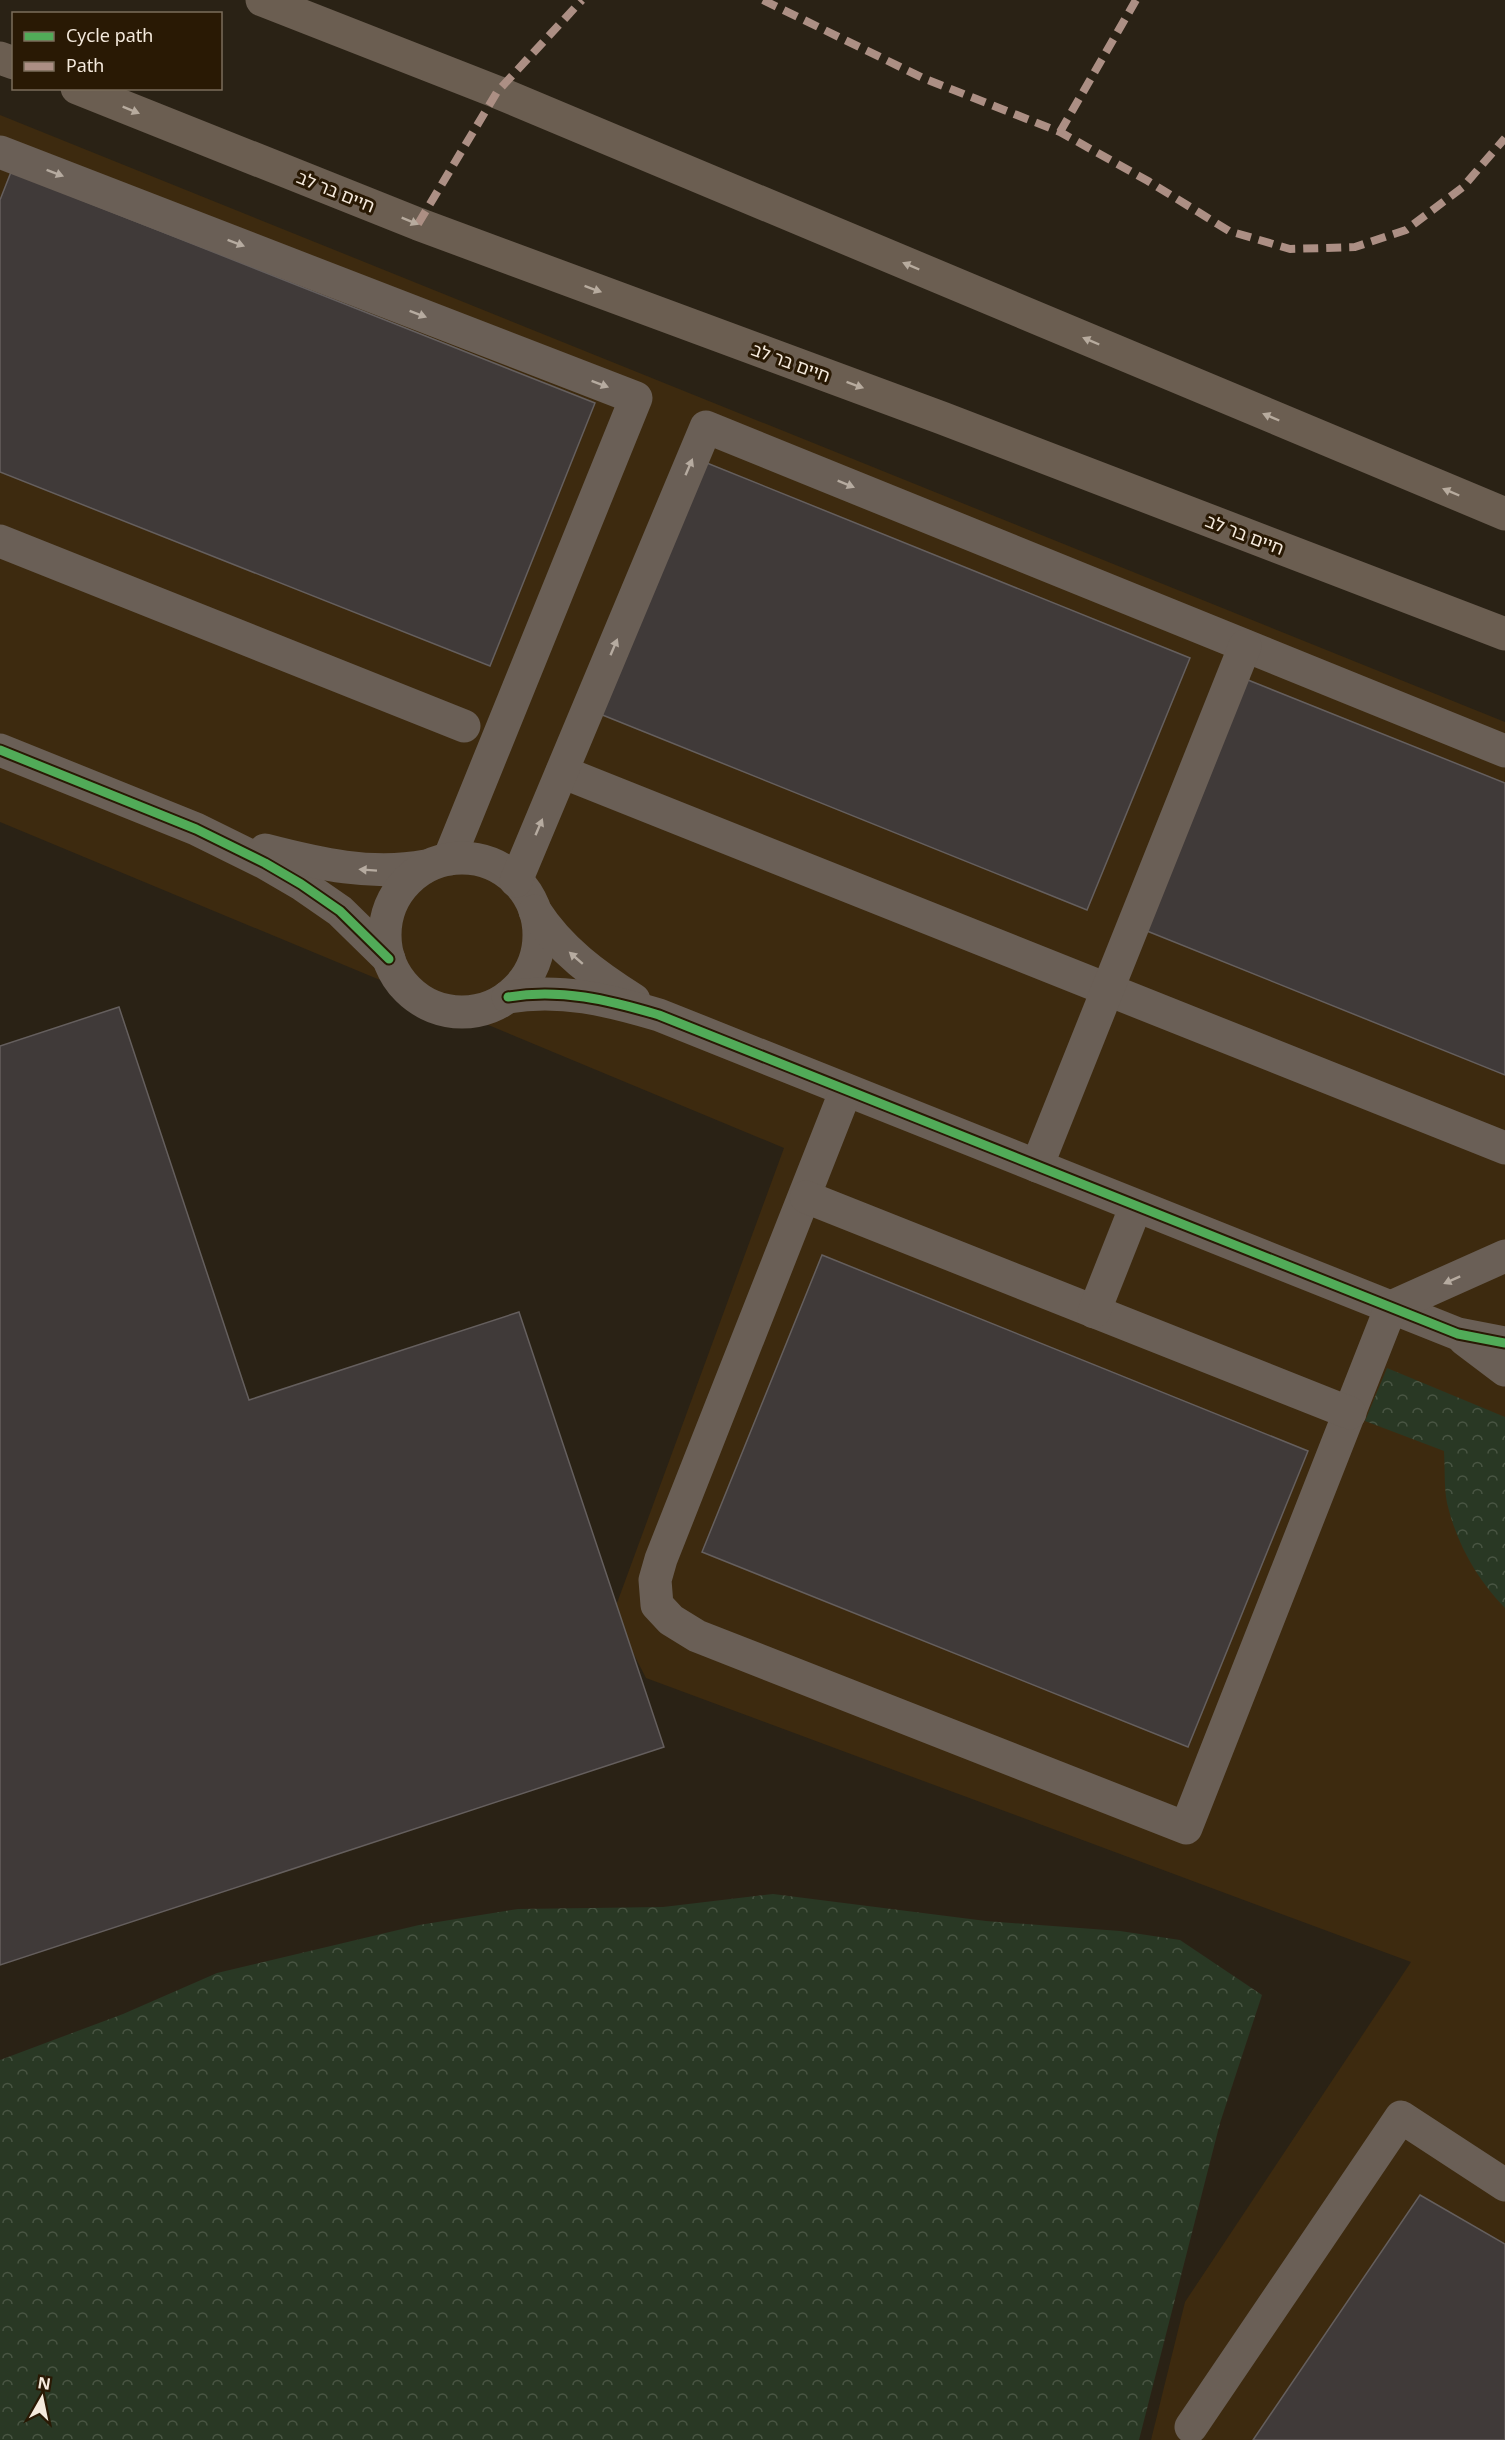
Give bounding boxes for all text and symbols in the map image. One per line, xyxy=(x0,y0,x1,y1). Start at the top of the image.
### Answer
legend xyxy=(12,12,222,90)
text: Cycle path xyxy=(66,23,153,47)
text: Path xyxy=(66,53,104,77)
one-way arrow xyxy=(122,106,140,115)
street label: חיים בר לב xyxy=(293,164,379,218)
one-way arrow xyxy=(46,168,64,178)
one-way arrow xyxy=(401,217,419,226)
one-way arrow xyxy=(228,239,246,249)
one-way arrow xyxy=(902,261,920,271)
one-way arrow xyxy=(584,284,602,294)
one-way arrow xyxy=(409,310,427,319)
one-way arrow xyxy=(1082,336,1100,346)
street label: חיים בר לב xyxy=(748,337,834,387)
one-way arrow xyxy=(591,380,609,389)
one-way arrow xyxy=(846,381,864,391)
one-way arrow xyxy=(1263,412,1280,421)
one-way arrow xyxy=(684,457,694,475)
one-way arrow xyxy=(838,479,856,489)
one-way arrow xyxy=(1442,487,1460,496)
street label: חיים בר לב xyxy=(1202,508,1288,560)
one-way arrow xyxy=(610,638,619,656)
one-way arrow xyxy=(534,817,544,835)
one-way arrow xyxy=(358,865,377,875)
one-way arrow xyxy=(569,952,584,965)
one-way arrow xyxy=(1442,1275,1460,1285)
north arrow xyxy=(12,2368,72,2428)
text: N xyxy=(36,2371,52,2395)

